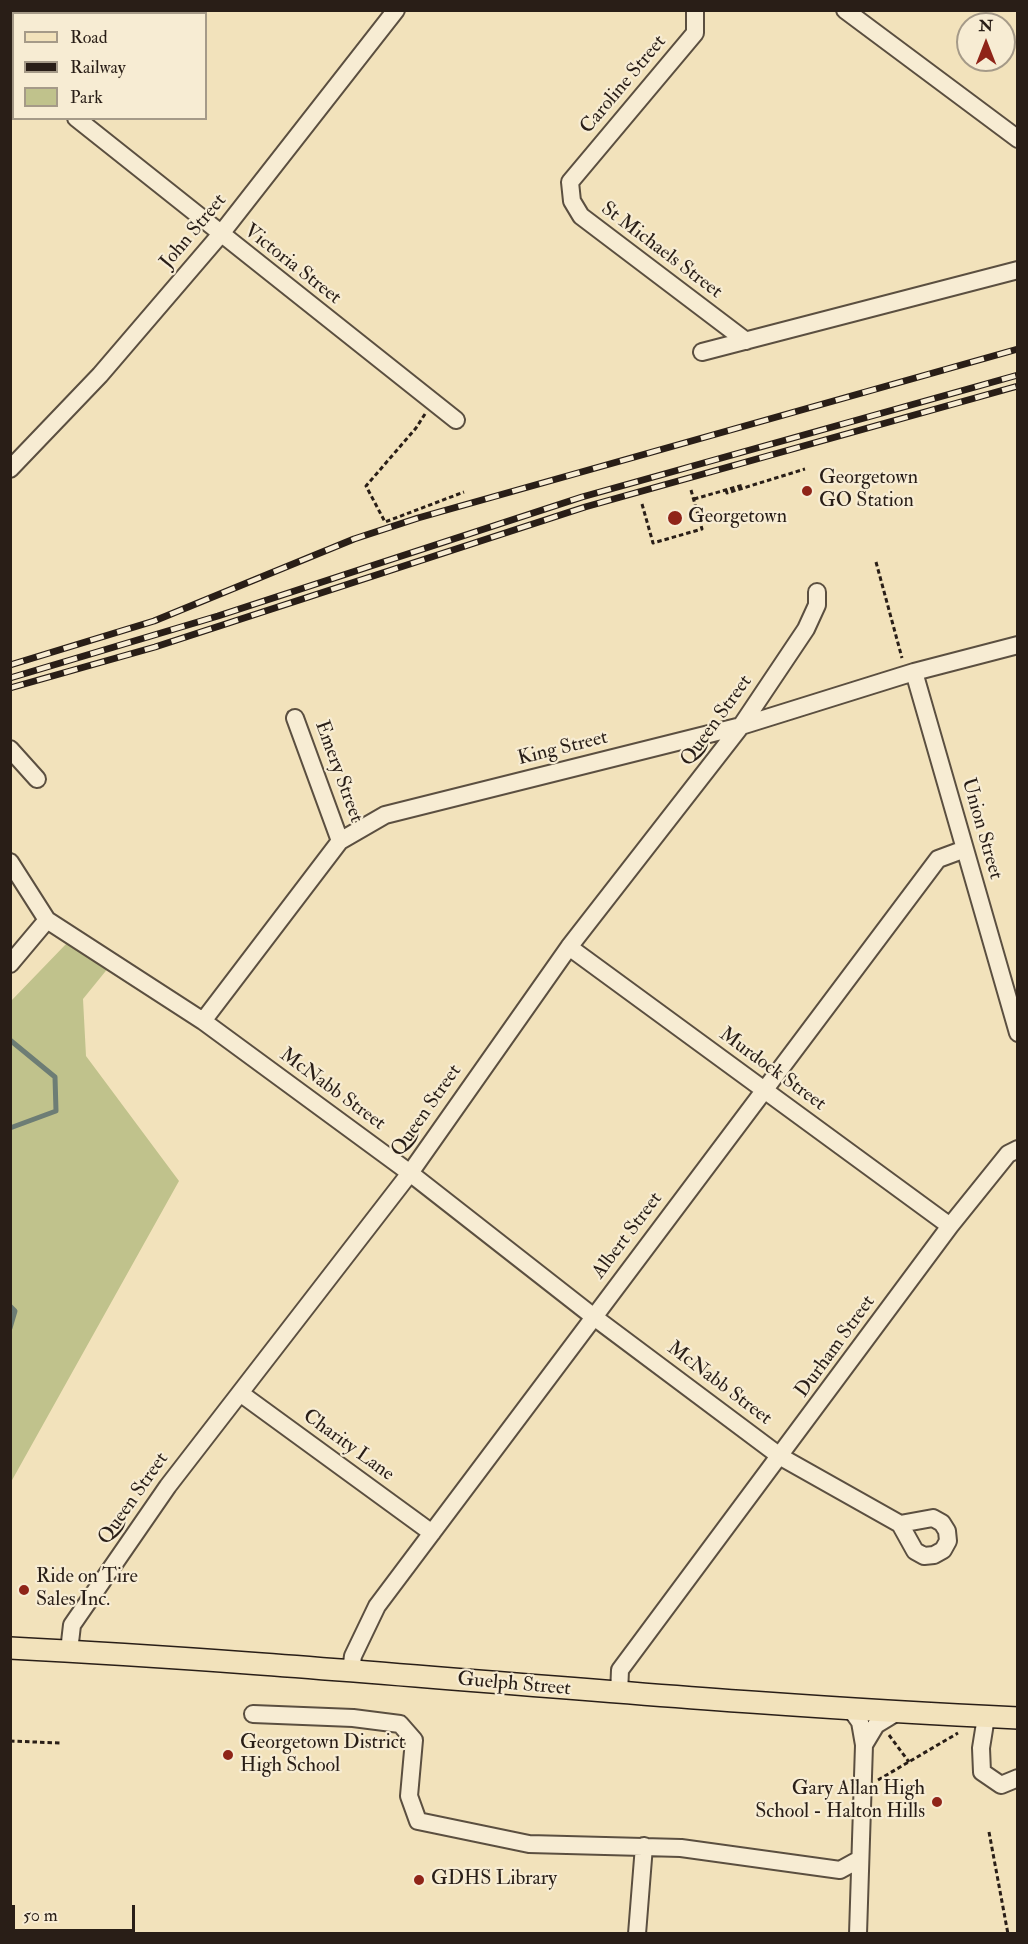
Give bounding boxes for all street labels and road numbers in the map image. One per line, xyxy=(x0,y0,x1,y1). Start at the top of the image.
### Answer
street label: Caroline Street xyxy=(576,31,672,139)
street label: John Street xyxy=(156,190,232,274)
street label: St Michaels Street xyxy=(596,198,726,304)
street label: Victoria Street xyxy=(239,220,345,310)
street label: Queen Street xyxy=(676,671,758,771)
street label: Emery Street xyxy=(308,718,368,826)
street label: King Street xyxy=(516,726,610,772)
street label: Union Street xyxy=(955,776,1007,882)
street label: Murdock Street xyxy=(714,1023,830,1117)
street label: McNabb Street xyxy=(274,1044,390,1136)
street label: Queen Street xyxy=(387,1060,467,1162)
street label: Albert Street xyxy=(588,1188,668,1284)
street label: Durham Street xyxy=(791,1291,881,1403)
street label: McNabb Street xyxy=(662,1337,776,1431)
street label: Charity Lane xyxy=(298,1405,398,1487)
street label: Queen Street xyxy=(94,1448,174,1550)
street label: Guelph Street xyxy=(456,1668,572,1702)

